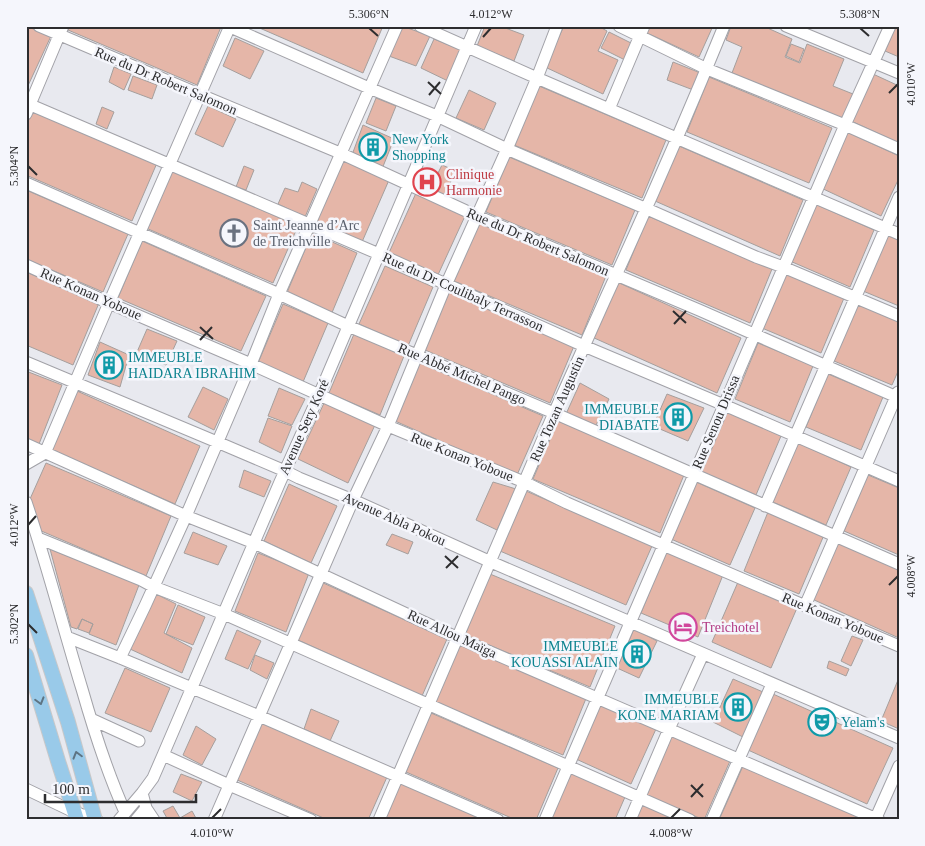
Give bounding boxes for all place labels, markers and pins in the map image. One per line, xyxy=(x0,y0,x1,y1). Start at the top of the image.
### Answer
building icon: New York Shopping xyxy=(358,132,388,162)
place label: New York Shopping xyxy=(392,132,449,163)
hospital icon: Clinique Harmonie xyxy=(412,167,442,197)
place label: Clinique Harmonie xyxy=(446,167,502,198)
church icon: Saint Jeanne d’Arc de Treichville xyxy=(219,218,249,248)
place label: Saint Jeanne d’Arc de Treichville xyxy=(253,218,360,249)
building icon: IMMEUBLE HAIDARA IBRAHIM xyxy=(94,350,124,380)
place label: IMMEUBLE HAIDARA IBRAHIM xyxy=(128,350,257,381)
place label: IMMEUBLE DIABATE xyxy=(584,402,659,433)
building icon: IMMEUBLE DIABATE xyxy=(663,402,693,432)
hotel icon: Treichotel xyxy=(668,612,698,642)
place label: Treichotel xyxy=(702,620,759,635)
place label: IMMEUBLE KOUASSI ALAIN xyxy=(511,639,618,670)
building icon: IMMEUBLE KOUASSI ALAIN xyxy=(622,639,652,669)
place label: IMMEUBLE KONE MARIAM xyxy=(618,692,720,723)
building icon: IMMEUBLE KONE MARIAM xyxy=(723,692,753,722)
theatre icon: Yelam's xyxy=(807,707,837,737)
place label: Yelam's xyxy=(841,715,885,730)

